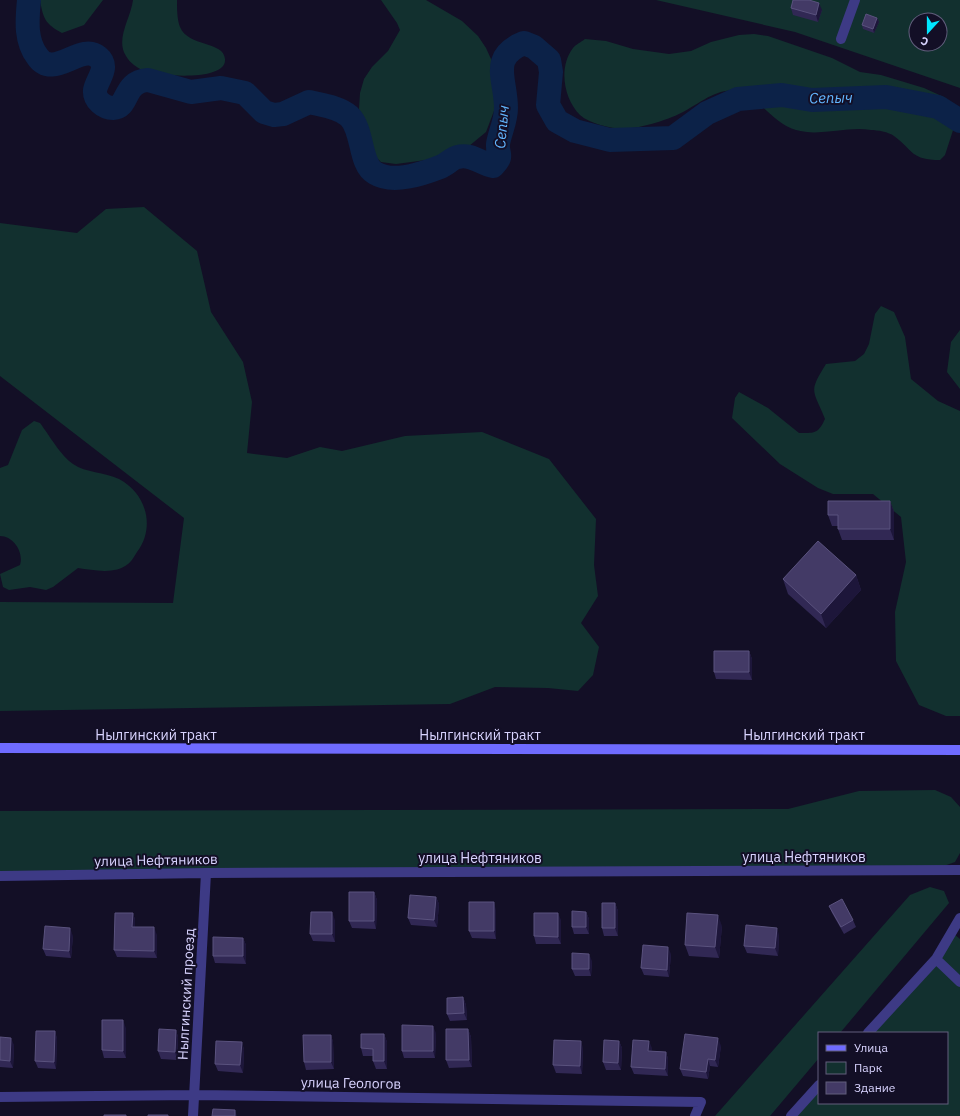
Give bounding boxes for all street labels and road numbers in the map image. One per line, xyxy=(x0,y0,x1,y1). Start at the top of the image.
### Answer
street label: Нылгинский тракт xyxy=(95,726,217,744)
street label: Нылгинский тракт xyxy=(419,726,541,744)
street label: Нылгинский тракт xyxy=(743,726,865,744)
street label: улица Нефтяников xyxy=(742,848,866,866)
street label: улица Нефтяников xyxy=(418,849,542,867)
street label: улица Нефтяников xyxy=(94,850,218,870)
street label: Нылгинский проезд xyxy=(174,928,198,1060)
street label: улица Геологов xyxy=(301,1073,401,1093)

